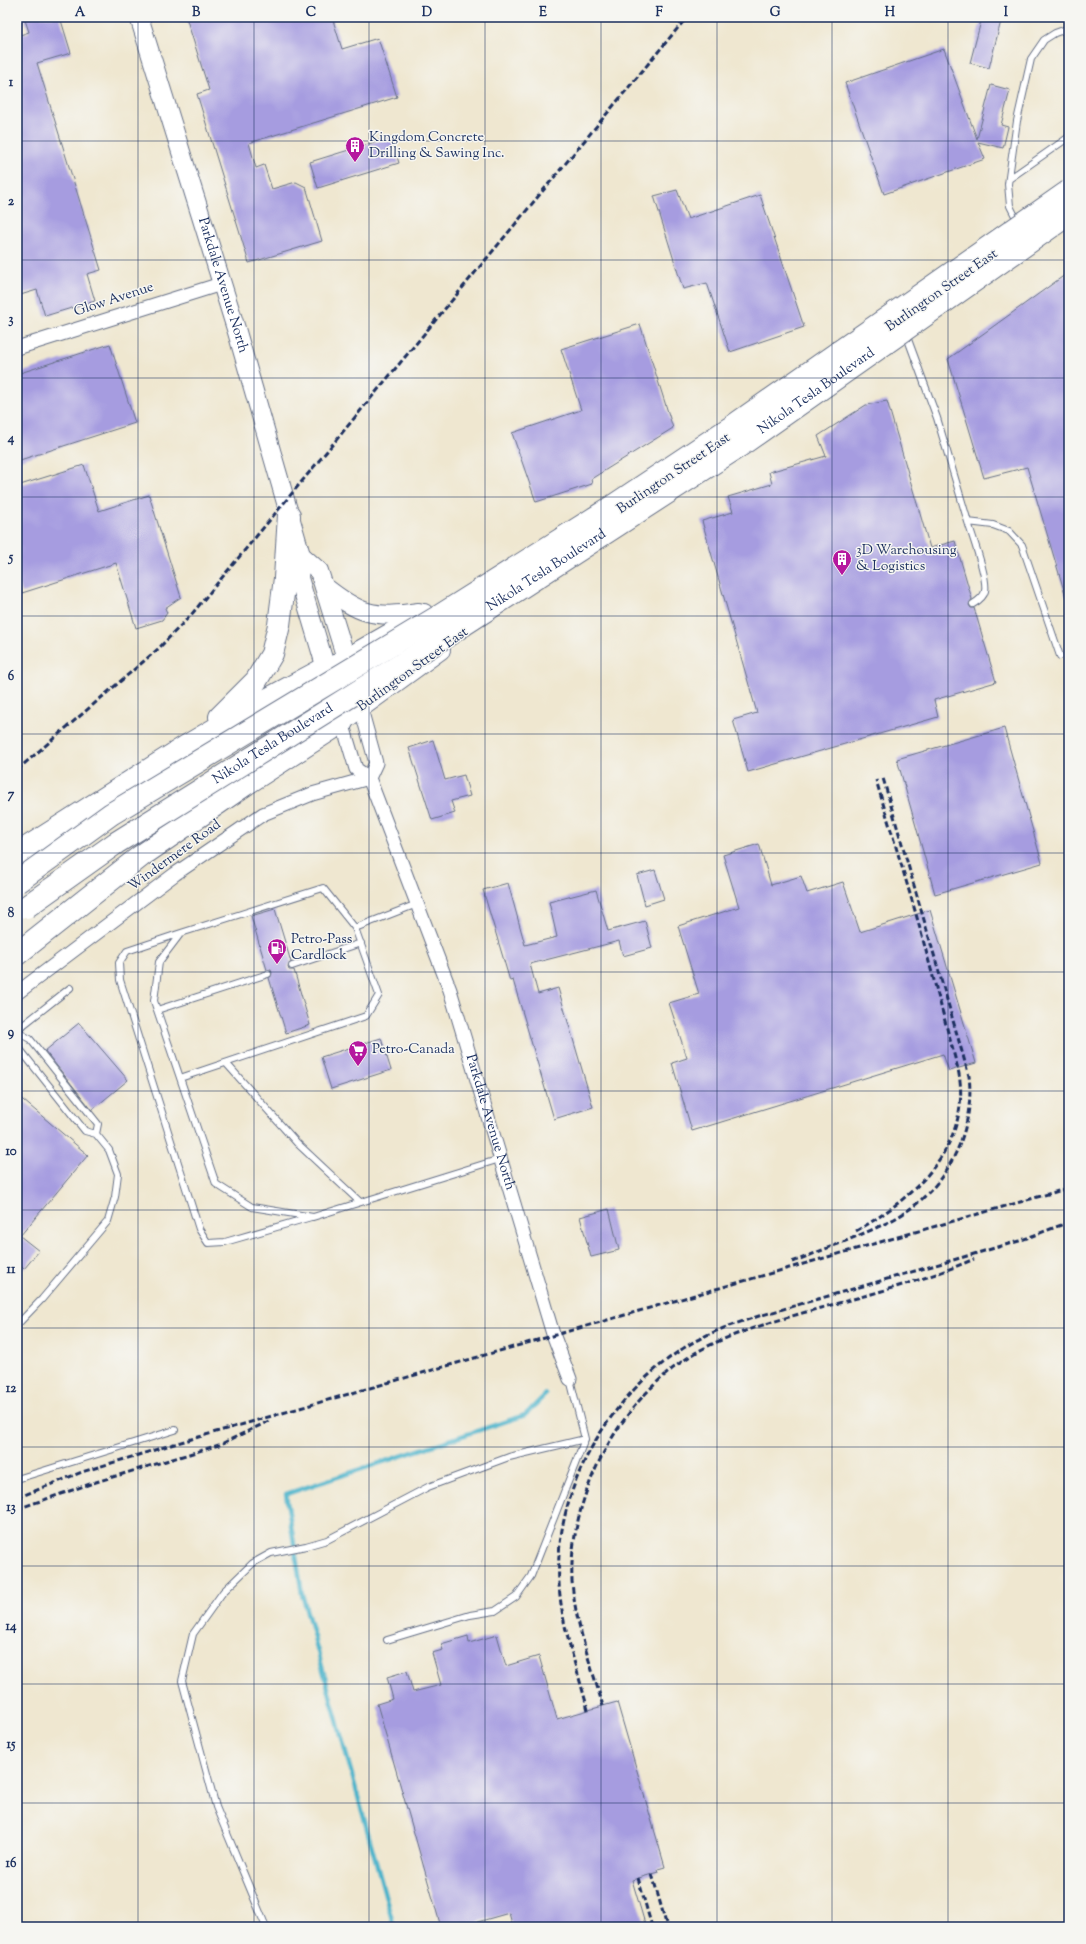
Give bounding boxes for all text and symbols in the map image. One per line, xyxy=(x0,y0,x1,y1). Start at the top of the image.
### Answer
text: A xyxy=(75,4,86,22)
text: B xyxy=(192,4,201,22)
text: C xyxy=(306,4,316,22)
text: D xyxy=(422,4,432,22)
text: E xyxy=(539,4,547,22)
text: F xyxy=(655,4,663,22)
text: G xyxy=(770,4,781,22)
text: H xyxy=(885,4,896,22)
text: I xyxy=(1004,4,1009,22)
text: 1 xyxy=(9,74,14,92)
place label: Kingdom Concrete Drilling & Sawing Inc. xyxy=(369,128,505,164)
building icon: Kingdom Concrete Drilling & Sawing Inc. xyxy=(344,135,366,163)
text: 2 xyxy=(8,193,15,211)
street label: Parkdale Avenue North xyxy=(192,215,253,356)
street label: Burlington Street East xyxy=(882,245,1002,337)
street label: Glow Avenue xyxy=(72,278,156,322)
text: 3 xyxy=(8,311,14,329)
street label: Nikola Tesla Boulevard xyxy=(754,343,879,440)
street label: Burlington Street East xyxy=(613,428,735,519)
text: 4 xyxy=(7,430,15,448)
street label: Nikola Tesla Boulevard xyxy=(483,525,611,617)
place label: 3D Warehousing & Logistics xyxy=(856,541,957,577)
building icon: 3D Warehousing & Logistics xyxy=(831,548,853,576)
text: 5 xyxy=(8,549,14,567)
street label: Burlington Street East xyxy=(353,623,473,717)
text: 6 xyxy=(8,668,15,686)
street label: Nikola Tesla Boulevard xyxy=(209,699,337,790)
text: 7 xyxy=(8,786,15,804)
street label: Windermere Road xyxy=(124,815,226,897)
text: 8 xyxy=(8,905,15,923)
place label: Petro-Pass Cardlock xyxy=(291,930,352,966)
fuel station icon: Petro-Pass Cardlock xyxy=(266,937,288,965)
text: 9 xyxy=(8,1024,15,1042)
supermarket icon: Petro-Canada xyxy=(347,1039,369,1067)
place label: Petro-Canada xyxy=(372,1040,455,1060)
street label: Parkdale Avenue North xyxy=(460,1052,519,1193)
text: 10 xyxy=(5,1143,17,1161)
text: 11 xyxy=(7,1261,16,1279)
text: 12 xyxy=(6,1380,17,1398)
text: 13 xyxy=(6,1499,16,1517)
text: 14 xyxy=(6,1618,17,1636)
text: 15 xyxy=(7,1736,16,1754)
text: 16 xyxy=(6,1855,17,1873)

